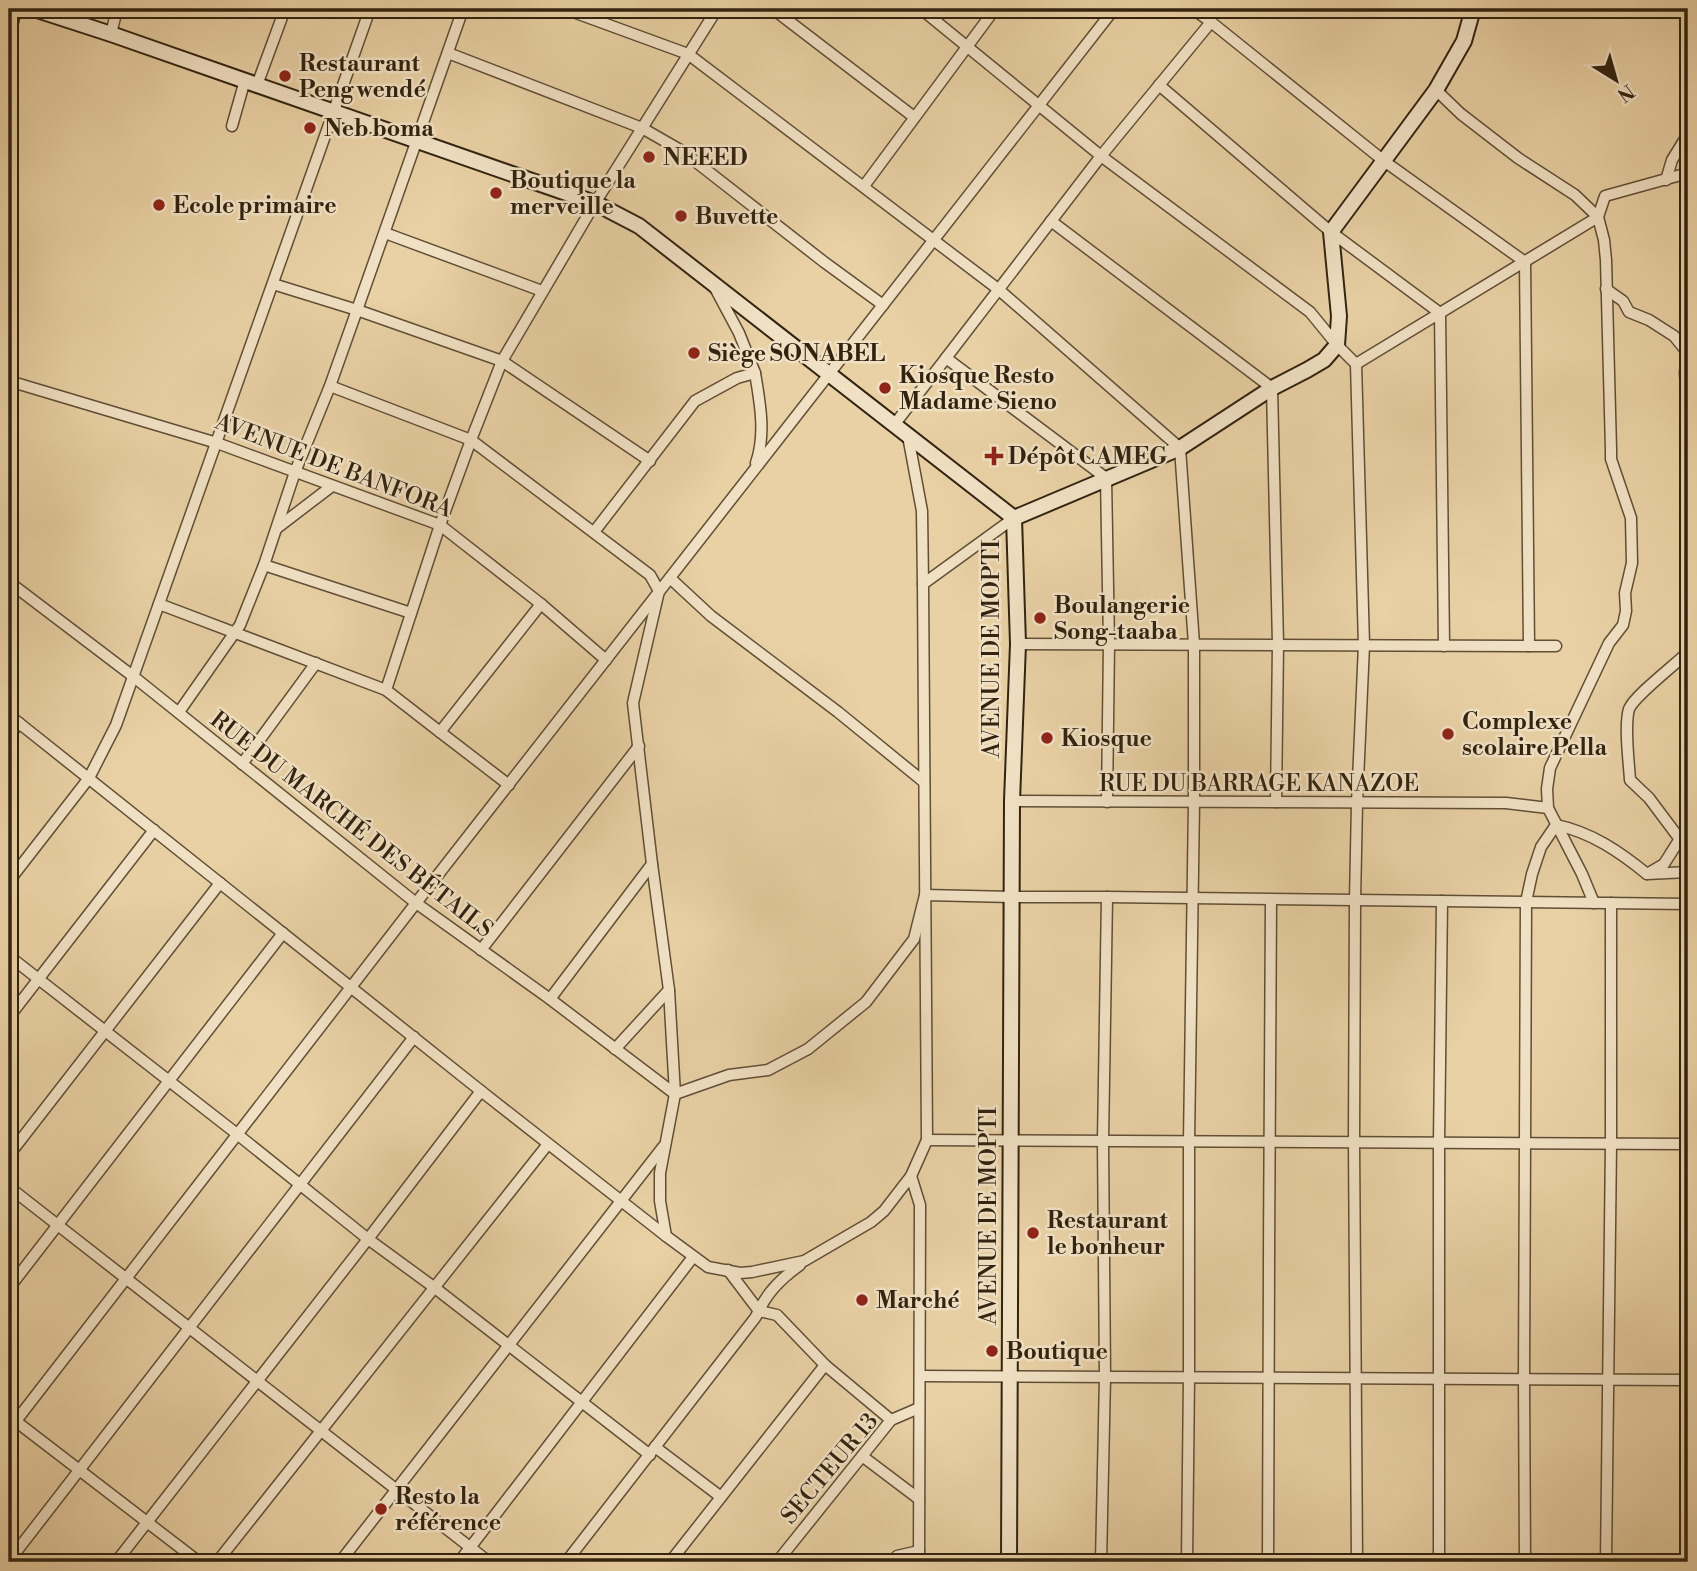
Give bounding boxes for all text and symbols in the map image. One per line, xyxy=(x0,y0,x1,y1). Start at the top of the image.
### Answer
north arrow xyxy=(1582,46,1652,116)
place label: Restaurant Peng wendé xyxy=(299,50,426,104)
marker: Restaurant Peng wendé xyxy=(277,68,293,84)
text: N xyxy=(1612,79,1639,107)
place label: Neb boma xyxy=(324,115,434,143)
marker: Neb boma xyxy=(302,120,318,136)
place label: NEEED xyxy=(663,144,748,172)
marker: NEEED xyxy=(641,149,657,165)
place label: Boutique la merveille xyxy=(510,167,636,221)
marker: Boutique la merveille xyxy=(488,185,504,201)
place label: Ecole primaire xyxy=(173,192,337,220)
marker: Ecole primaire xyxy=(151,197,167,213)
place label: Buvette xyxy=(695,203,778,231)
marker: Buvette xyxy=(673,208,689,224)
place label: Siège SONABEL xyxy=(708,340,886,368)
marker: Siège SONABEL xyxy=(686,345,702,361)
place label: Kiosque Resto Madame Sieno xyxy=(899,362,1057,416)
marker: Kiosque Resto Madame Sieno xyxy=(877,380,893,396)
street label: AVENUE DE BANFORA xyxy=(210,407,457,524)
place label: Dépôt CAMEG xyxy=(1008,443,1167,471)
marker: Dépôt CAMEG xyxy=(986,448,1002,464)
street label: AVENUE DE MOPTI xyxy=(978,540,1006,759)
place label: Boulangerie Song-taaba xyxy=(1054,592,1190,646)
marker: Boulangerie Song-taaba xyxy=(1032,610,1048,626)
street label: RUE DU MARCHÉ DES BÉTAILS xyxy=(204,704,500,944)
place label: Complexe scolaire Pella xyxy=(1462,708,1607,762)
place label: Kiosque xyxy=(1061,725,1152,753)
marker: Complexe scolaire Pella xyxy=(1440,726,1456,742)
marker: Kiosque xyxy=(1039,730,1055,746)
street label: RUE DU BARRAGE KANAZOE xyxy=(1099,770,1419,798)
street label: AVENUE DE MOPTI xyxy=(975,1107,1003,1326)
place label: Restaurant le bonheur xyxy=(1047,1207,1168,1261)
marker: Restaurant le bonheur xyxy=(1025,1225,1041,1241)
place label: Marché xyxy=(876,1287,960,1315)
marker: Marché xyxy=(854,1292,870,1308)
place label: Boutique xyxy=(1006,1338,1108,1366)
marker: Boutique xyxy=(984,1343,1000,1359)
street label: SECTEUR 13 xyxy=(775,1407,884,1530)
place label: Resto la référence xyxy=(395,1483,501,1537)
marker: Resto la référence xyxy=(373,1501,389,1517)

